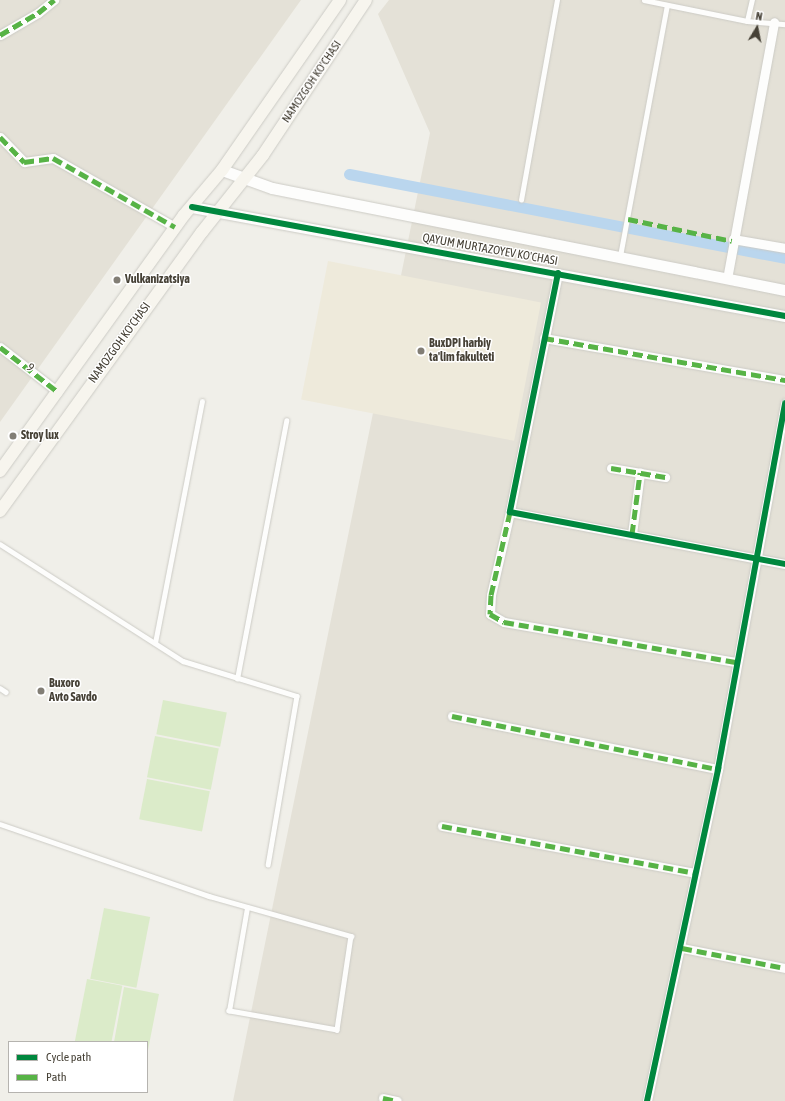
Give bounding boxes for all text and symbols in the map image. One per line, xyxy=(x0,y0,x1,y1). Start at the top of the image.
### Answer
north arrow xyxy=(737,8,777,48)
text: N xyxy=(755,10,763,23)
street label: NAMOZGOH KO'CHASI xyxy=(279,38,345,126)
street label: QAYUM MURTAZOYEV KO'CHASI xyxy=(421,231,559,269)
place label: Vulkanizatsiya xyxy=(125,273,190,287)
marker: Vulkanizatsiya xyxy=(112,275,122,285)
street label: NAMOZGOH KO'CHASI xyxy=(86,300,154,386)
place label: BuxDPI harbiy ta'lim fakulteti xyxy=(429,337,494,365)
marker: BuxDPI harbiy ta'lim fakulteti xyxy=(416,346,426,356)
street label: 9 xyxy=(23,361,37,375)
place label: Stroy lux xyxy=(21,429,59,443)
marker: Stroy lux xyxy=(8,431,18,441)
place label: Buxoro Avto Savdo xyxy=(49,677,97,705)
marker: Buxoro Avto Savdo xyxy=(36,686,46,696)
legend xyxy=(8,1041,148,1093)
text: Cycle path xyxy=(46,1050,91,1064)
text: Path xyxy=(46,1070,67,1084)

